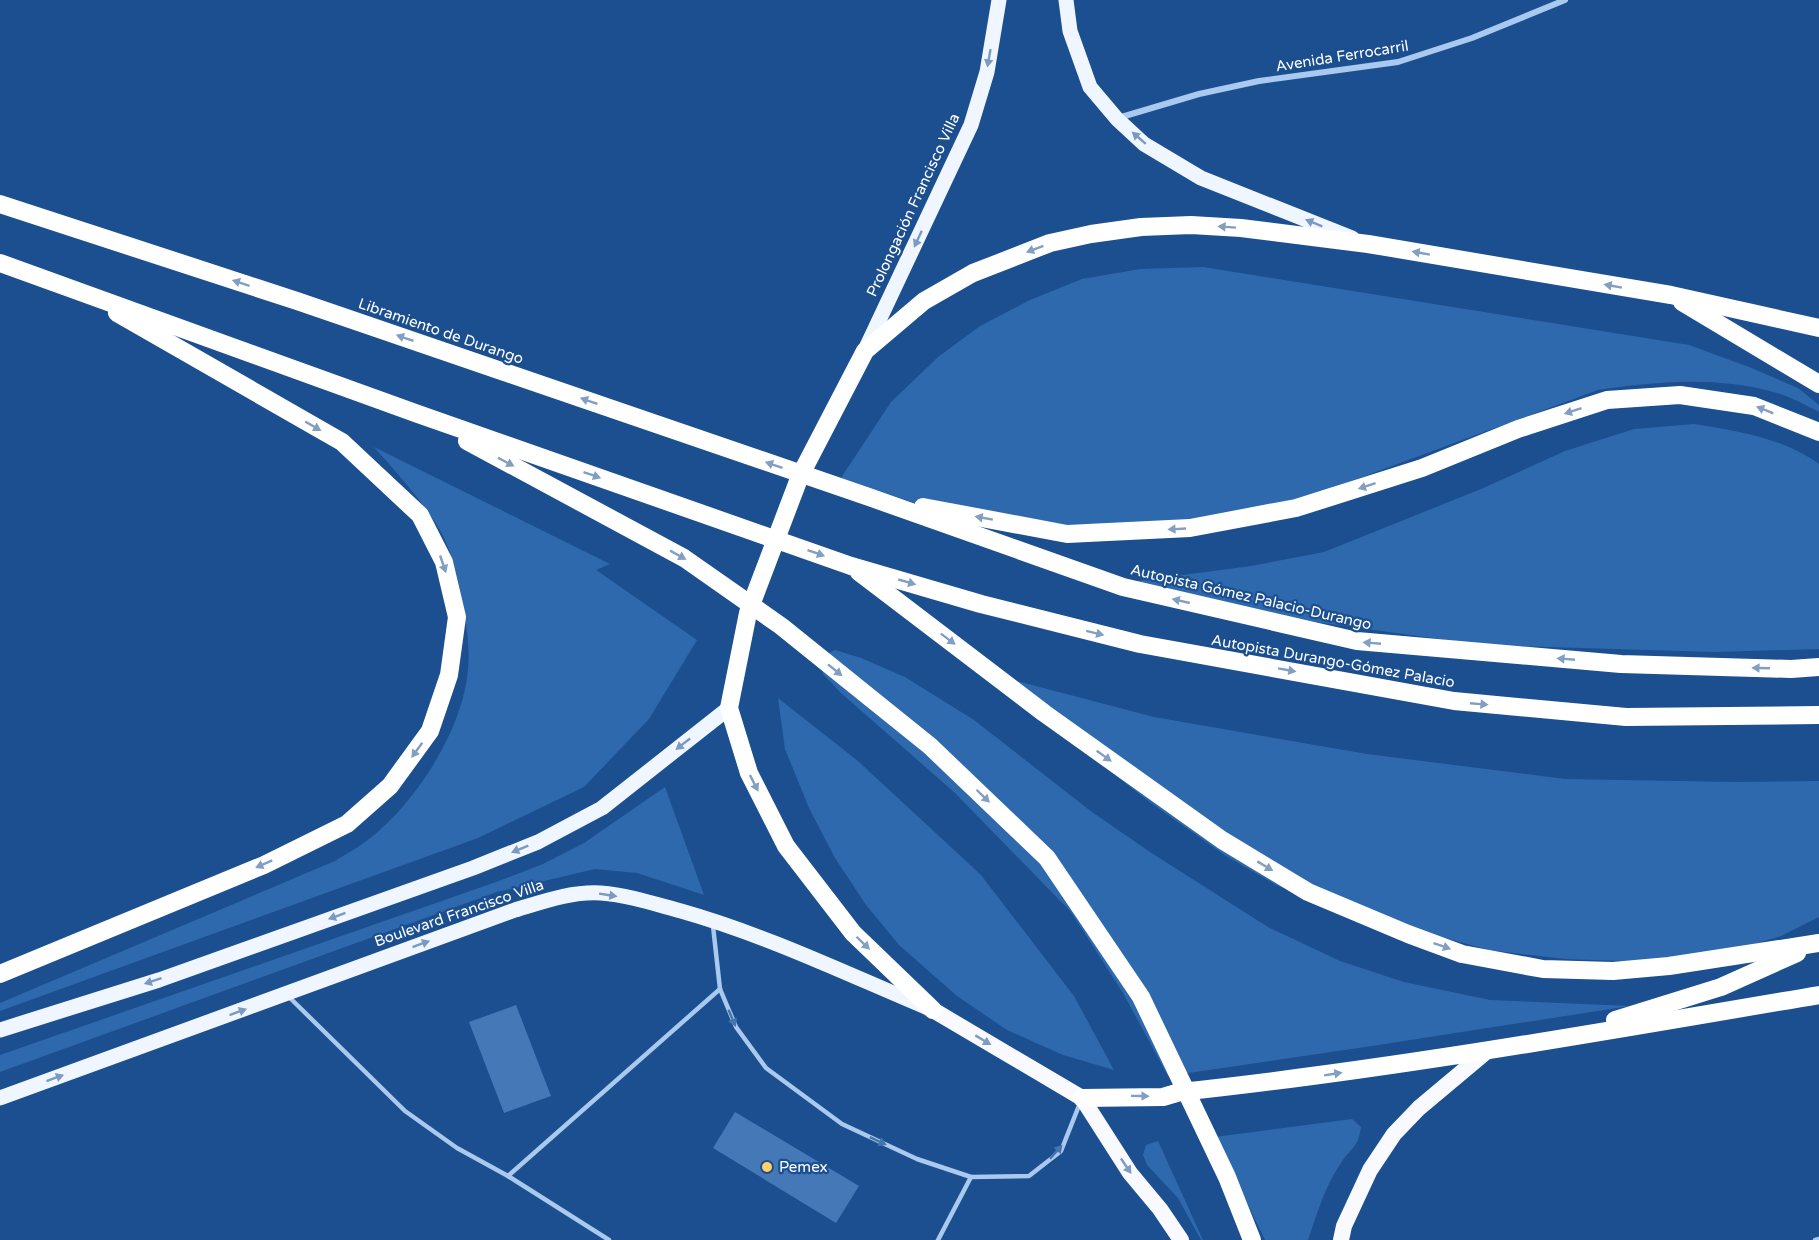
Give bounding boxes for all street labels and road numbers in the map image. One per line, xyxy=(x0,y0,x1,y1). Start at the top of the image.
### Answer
street label: Avenida Ferrocarril xyxy=(1274,37,1410,75)
street label: Prolongación Francisco Villa xyxy=(863,110,963,300)
street label: Libramiento de Durango xyxy=(356,294,526,368)
street label: Autopista Gómez Palacio-Durango xyxy=(1129,560,1373,634)
street label: Autopista Durango-Gómez Palacio xyxy=(1210,631,1456,691)
street label: Boulevard Francisco Villa xyxy=(372,876,546,950)

